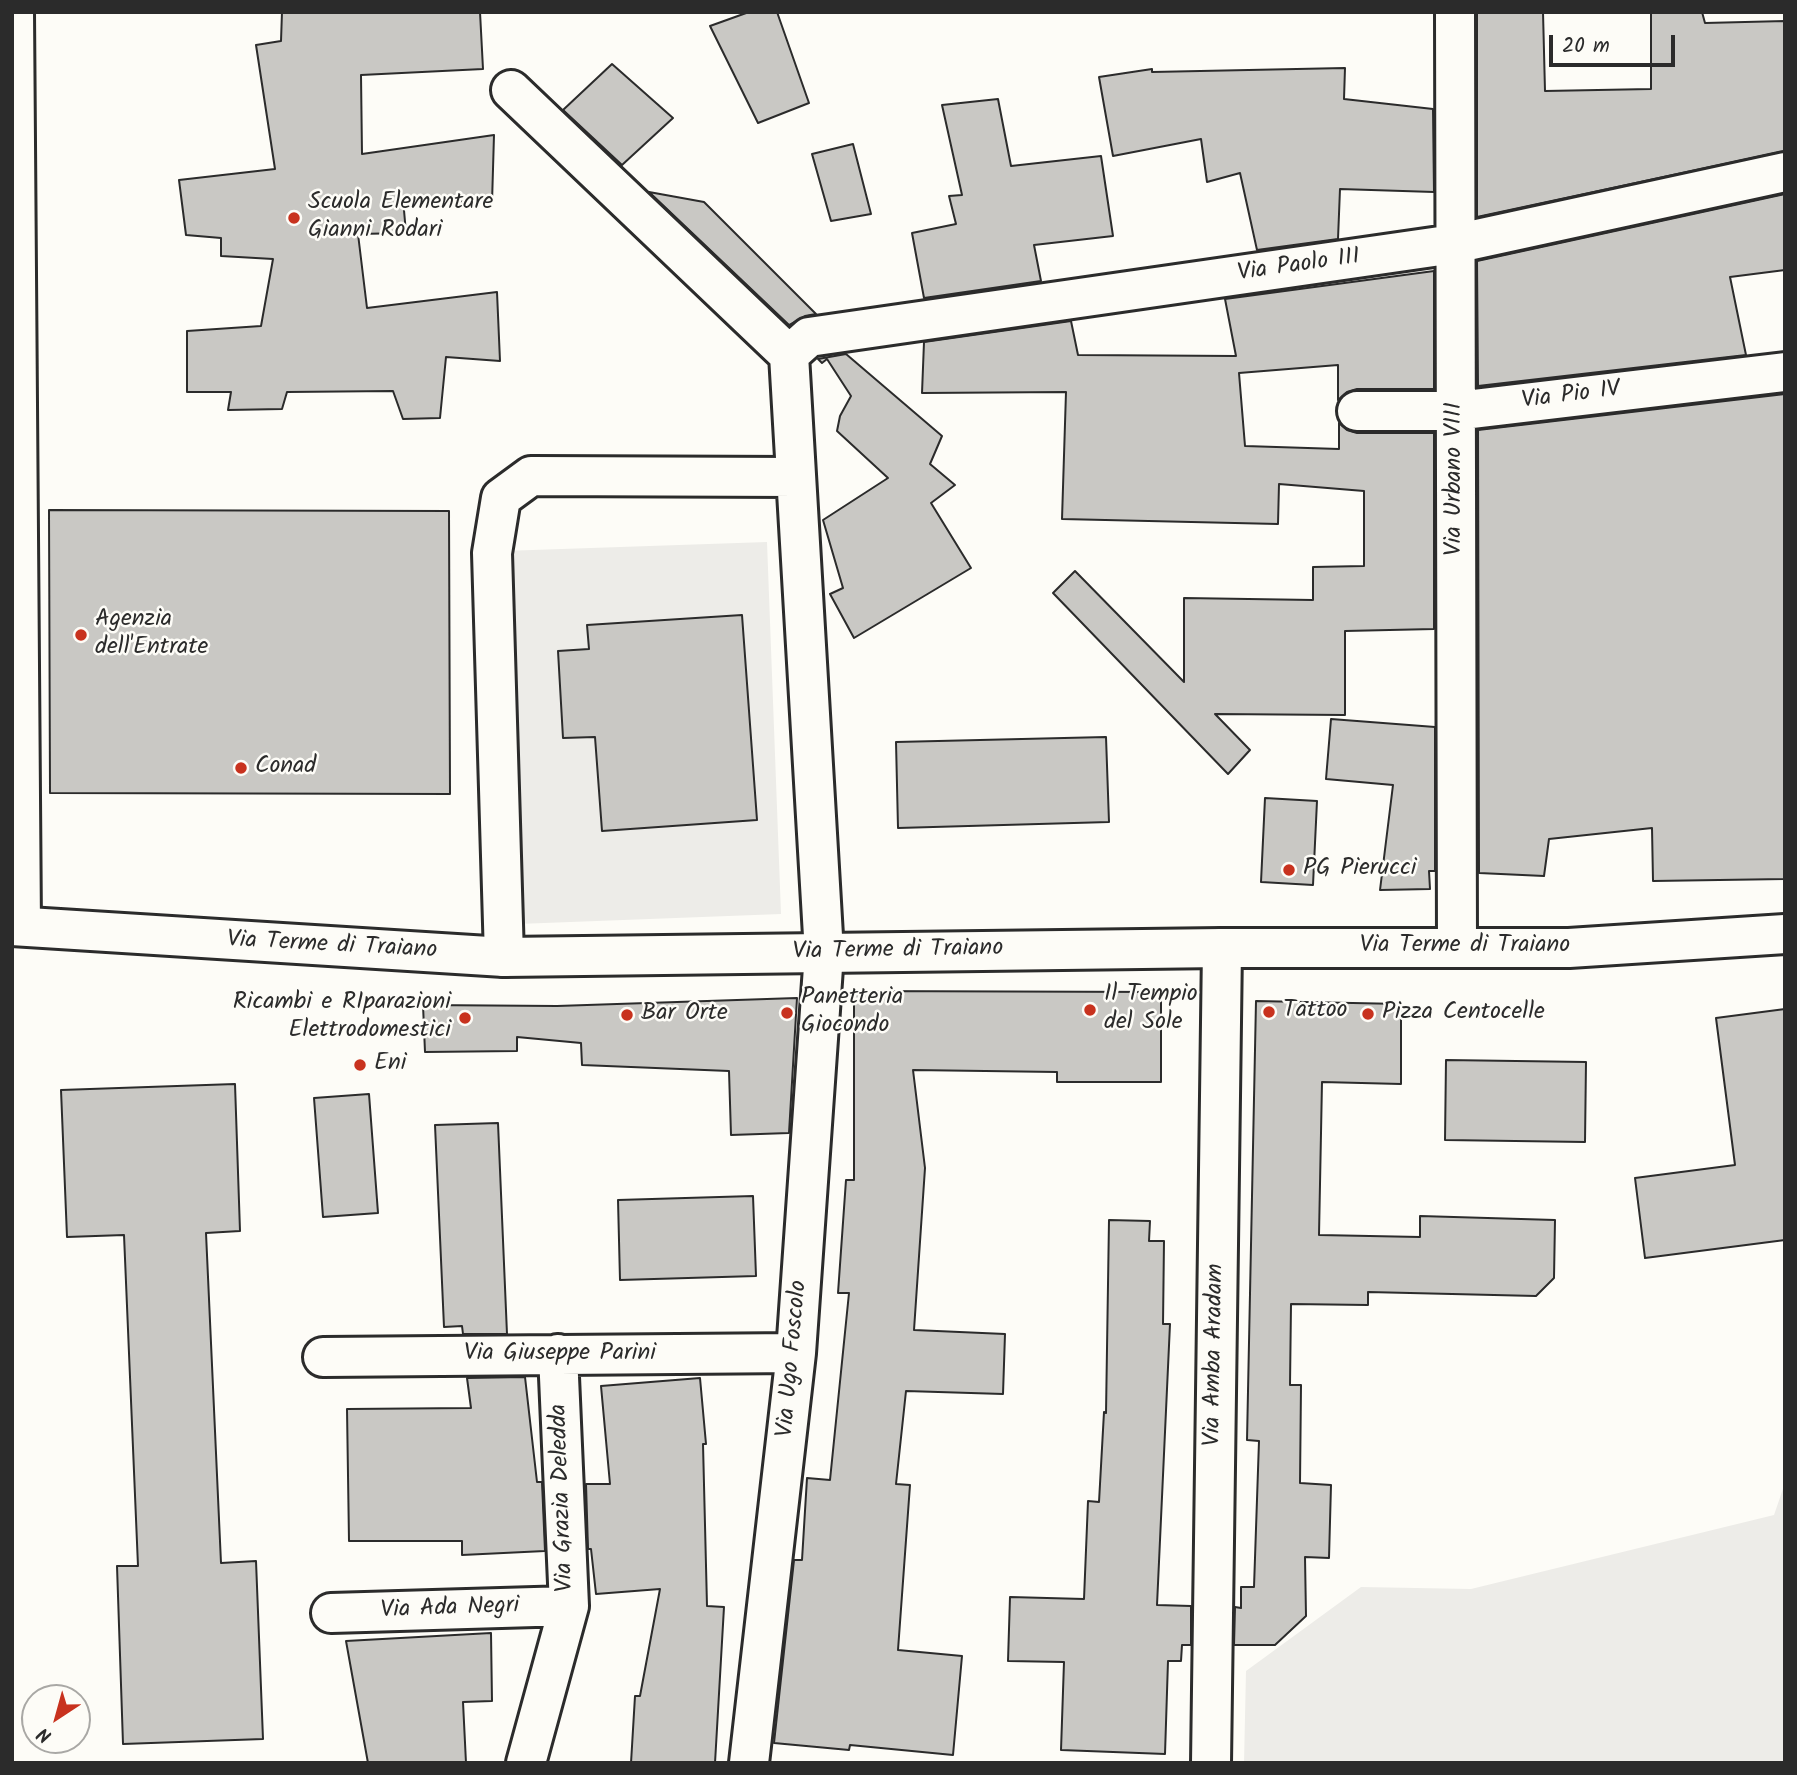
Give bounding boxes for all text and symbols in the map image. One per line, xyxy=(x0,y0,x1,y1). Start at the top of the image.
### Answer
scale bar xyxy=(1552,21,1678,65)
text: 20 m xyxy=(1562,30,1610,63)
place label: Scuola Elementare Gianni Rodari xyxy=(308,190,493,246)
marker: Scuola Elementare Gianni Rodari xyxy=(286,210,302,226)
street label: Via Paolo III xyxy=(1236,244,1362,290)
street label: Via Pio IV xyxy=(1520,377,1622,417)
street label: Via Urbano VIII xyxy=(1442,402,1470,556)
place label: Agenzia dell'Entrate xyxy=(95,607,208,663)
marker: Agenzia dell'Entrate xyxy=(73,627,89,643)
place label: Conad xyxy=(255,754,316,782)
marker: Conad xyxy=(233,760,249,776)
place label: PG Pierucci xyxy=(1303,856,1416,884)
marker: PG Pierucci xyxy=(1281,862,1297,878)
street label: Via Terme di Traiano xyxy=(226,927,438,967)
street label: Via Terme di Traiano xyxy=(1360,933,1570,961)
street label: Via Terme di Traiano xyxy=(793,936,1003,968)
place label: Il Tempio del Sole xyxy=(1104,982,1198,1038)
place label: Panetteria Giocondo xyxy=(801,985,903,1041)
place label: Ricambi e RIparazioni Elettrodomestici xyxy=(233,990,451,1046)
place label: Tattoo xyxy=(1283,998,1347,1026)
place label: Pizza Centocelle xyxy=(1382,1000,1545,1028)
place label: Bar Orte xyxy=(641,1001,728,1029)
marker: Il Tempio del Sole xyxy=(1082,1002,1098,1018)
marker: Tattoo xyxy=(1261,1004,1277,1020)
marker: Panetteria Giocondo xyxy=(779,1005,795,1021)
marker: Pizza Centocelle xyxy=(1360,1006,1376,1022)
marker: Bar Orte xyxy=(619,1007,635,1023)
marker: Ricambi e RIparazioni Elettrodomestici xyxy=(457,1010,473,1026)
place label: Eni xyxy=(374,1051,407,1079)
marker: Eni xyxy=(352,1057,368,1073)
street label: Via Amba Aradam xyxy=(1200,1263,1232,1447)
street label: Via Ugo Foscolo xyxy=(773,1279,815,1439)
street label: Via Giuseppe Parini xyxy=(464,1341,656,1369)
street label: Via Grazia Deledda xyxy=(546,1403,582,1593)
street label: Via Ada Negri xyxy=(380,1593,520,1627)
north arrow xyxy=(21,1684,91,1754)
text: N xyxy=(31,1719,59,1750)

